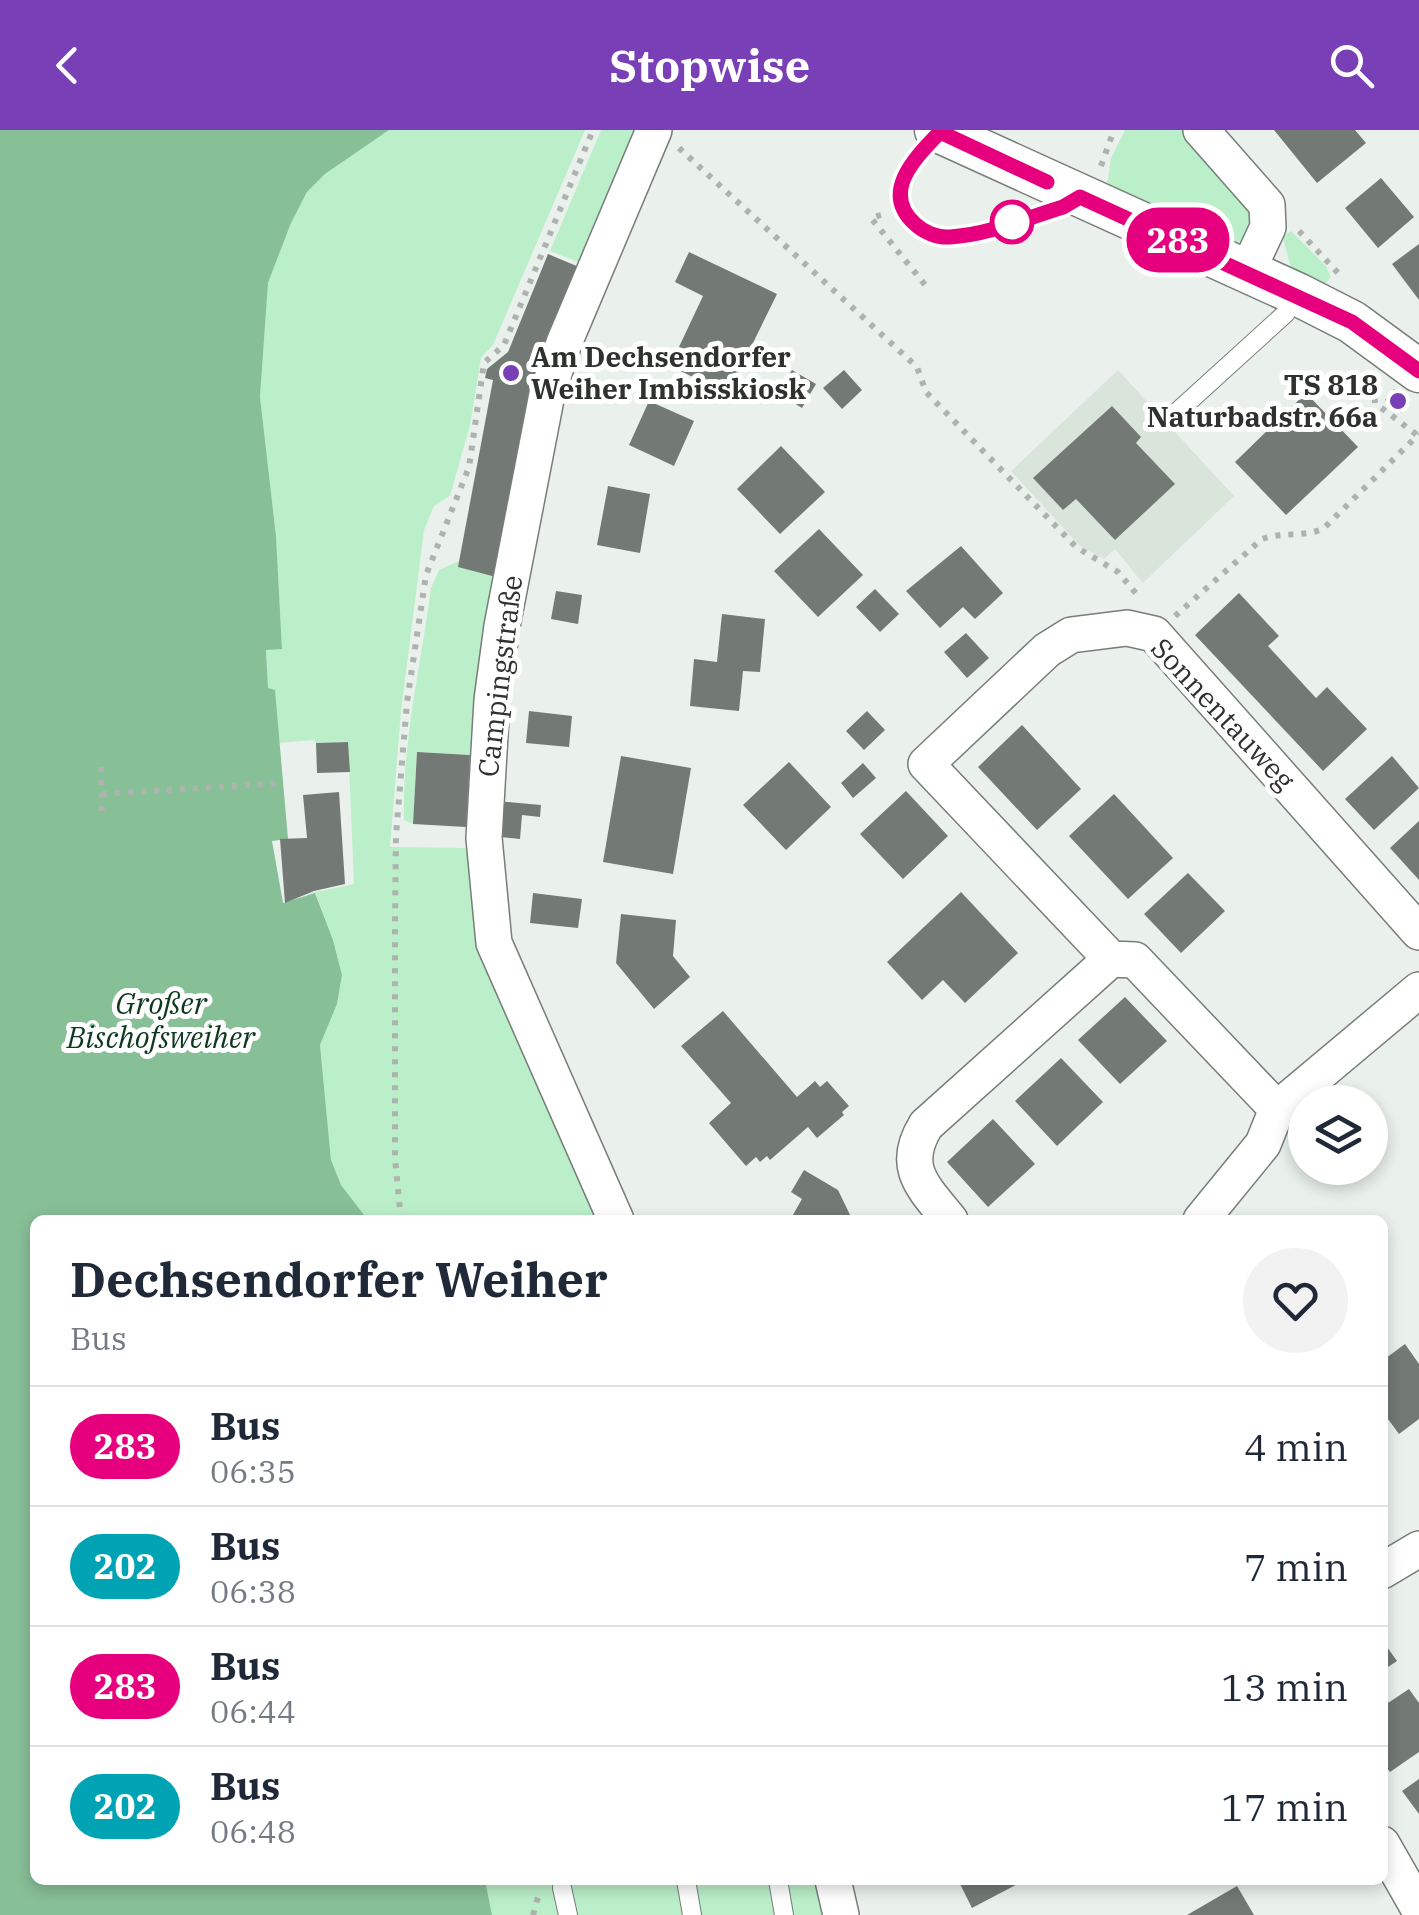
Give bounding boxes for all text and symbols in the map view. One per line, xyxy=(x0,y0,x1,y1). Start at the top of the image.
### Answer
text: Stopwise xyxy=(609,36,810,94)
icon: back xyxy=(40,38,95,93)
icon: search xyxy=(1324,38,1379,93)
unlabelled marker xyxy=(991,201,1033,243)
line badge: 283 xyxy=(1120,208,1236,272)
text: 283 xyxy=(1146,217,1210,263)
place label: Am Dechsendorfer Weiher Imbisskiosk xyxy=(531,338,807,407)
marker: Am Dechsendorfer Weiher Imbisskiosk xyxy=(500,362,522,384)
place label: TS 818 Naturbadstr. 66a xyxy=(1147,366,1378,435)
marker: TS 818 Naturbadstr. 66a xyxy=(1387,390,1409,412)
street label: Campingstraße xyxy=(469,573,530,779)
street label: Sonnentauweg xyxy=(1143,630,1303,798)
water label: Großer Bischofsweiher xyxy=(66,983,256,1056)
map controls xyxy=(1288,1085,1388,1185)
button: layers xyxy=(1288,1085,1388,1185)
text: Dechsendorfer Weiher xyxy=(70,1248,608,1310)
button: heart xyxy=(1243,1248,1348,1353)
text: Bus xyxy=(70,1317,127,1359)
text: Bus xyxy=(210,1401,280,1450)
text: 4 min xyxy=(1244,1422,1348,1471)
text: 283 xyxy=(93,1423,157,1469)
text: 06:35 xyxy=(210,1450,296,1492)
text: Bus xyxy=(210,1521,280,1570)
text: 7 min xyxy=(1244,1542,1348,1591)
text: 202 xyxy=(93,1543,157,1589)
text: 06:38 xyxy=(210,1570,296,1612)
text: Bus xyxy=(210,1641,280,1690)
text: 13 min xyxy=(1221,1662,1348,1711)
text: 283 xyxy=(93,1663,157,1709)
text: 06:44 xyxy=(210,1690,296,1732)
text: Bus xyxy=(210,1761,280,1810)
text: 17 min xyxy=(1221,1782,1348,1831)
text: 202 xyxy=(93,1783,157,1829)
text: 06:48 xyxy=(210,1810,296,1852)

